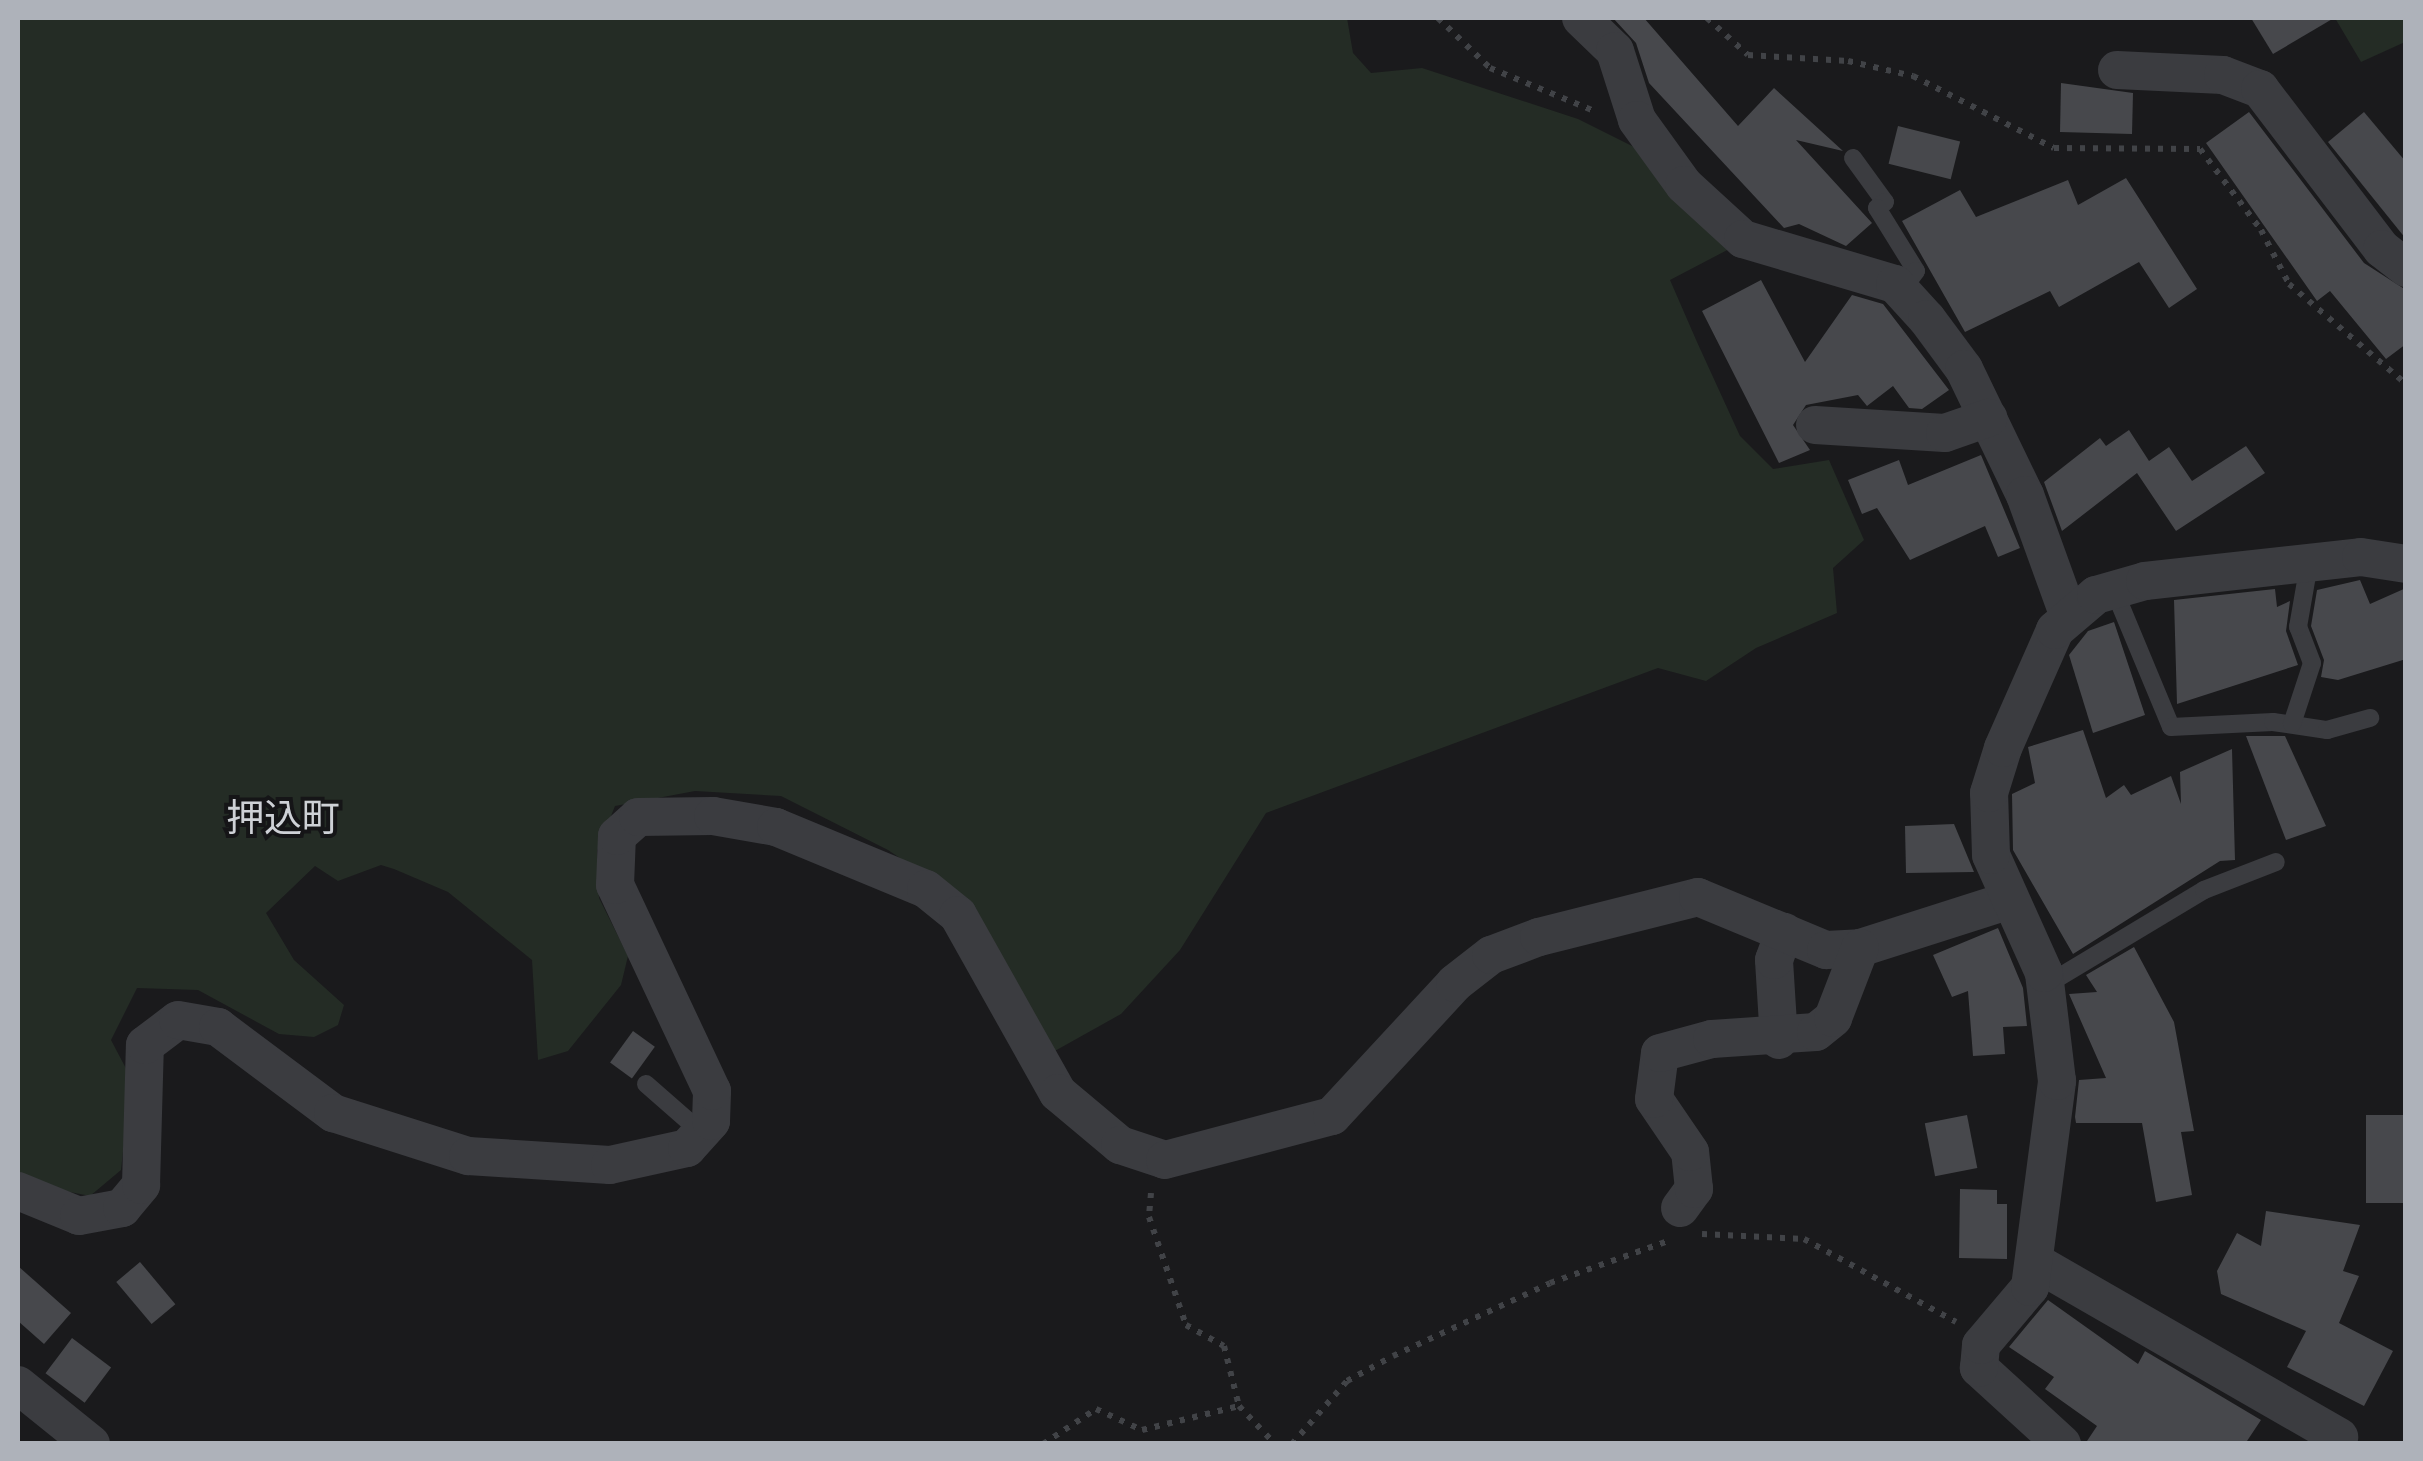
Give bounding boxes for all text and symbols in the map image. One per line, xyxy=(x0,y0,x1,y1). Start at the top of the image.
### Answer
district label: 押込町 xyxy=(226,796,340,842)

